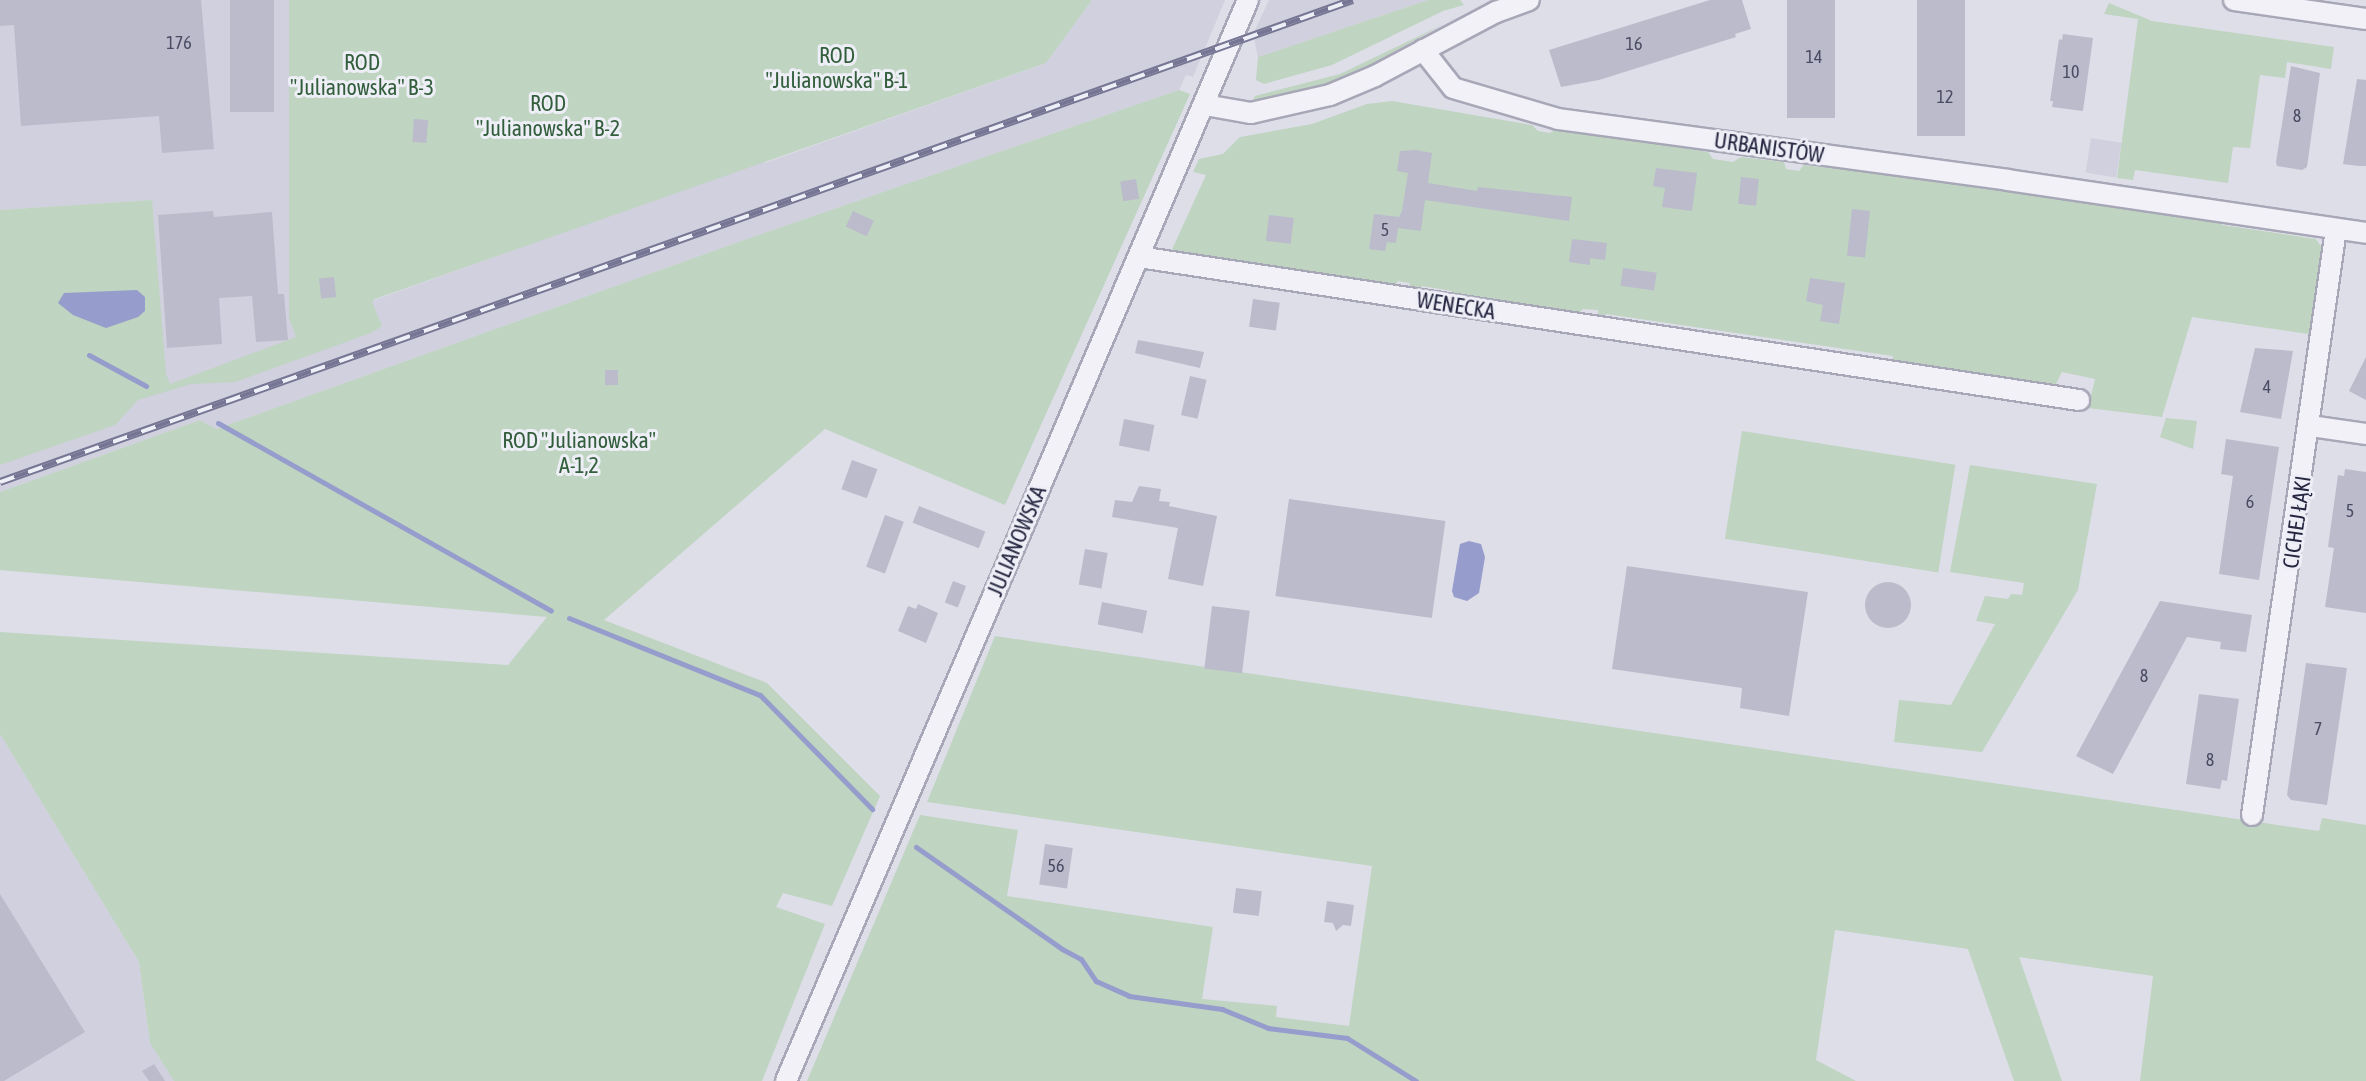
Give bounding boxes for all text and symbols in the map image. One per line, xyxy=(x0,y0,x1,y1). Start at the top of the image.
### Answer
house number: 176 xyxy=(166,32,192,54)
house number: 16 xyxy=(1626,33,1642,55)
park label: ROD "Julianowska" B-1 xyxy=(766,42,908,94)
house number: 14 xyxy=(1806,46,1822,68)
park label: ROD "Julianowska" B-3 xyxy=(290,49,434,100)
house number: 10 xyxy=(2063,61,2079,83)
house number: 12 xyxy=(1937,86,1953,108)
park label: ROD "Julianowska" B-2 xyxy=(476,90,620,142)
house number: 8 xyxy=(2293,105,2301,127)
street label: URBANISTÓW xyxy=(1712,127,1826,169)
house number: 5 xyxy=(1381,219,1389,241)
street label: WENECKA xyxy=(1415,287,1497,325)
house number: 4 xyxy=(2263,376,2271,398)
park label: ROD "Julianowska" A-1,2 xyxy=(502,427,656,478)
street label: CICHEJ ŁĄKI xyxy=(2277,474,2317,570)
street label: JULIANOWSKA xyxy=(982,482,1052,600)
house number: 6 xyxy=(2246,491,2254,513)
house number: 5 xyxy=(2346,500,2354,522)
house number: 8 xyxy=(2140,665,2148,687)
house number: 7 xyxy=(2314,718,2322,740)
house number: 8 xyxy=(2206,749,2214,771)
house number: 56 xyxy=(1048,855,1064,877)

